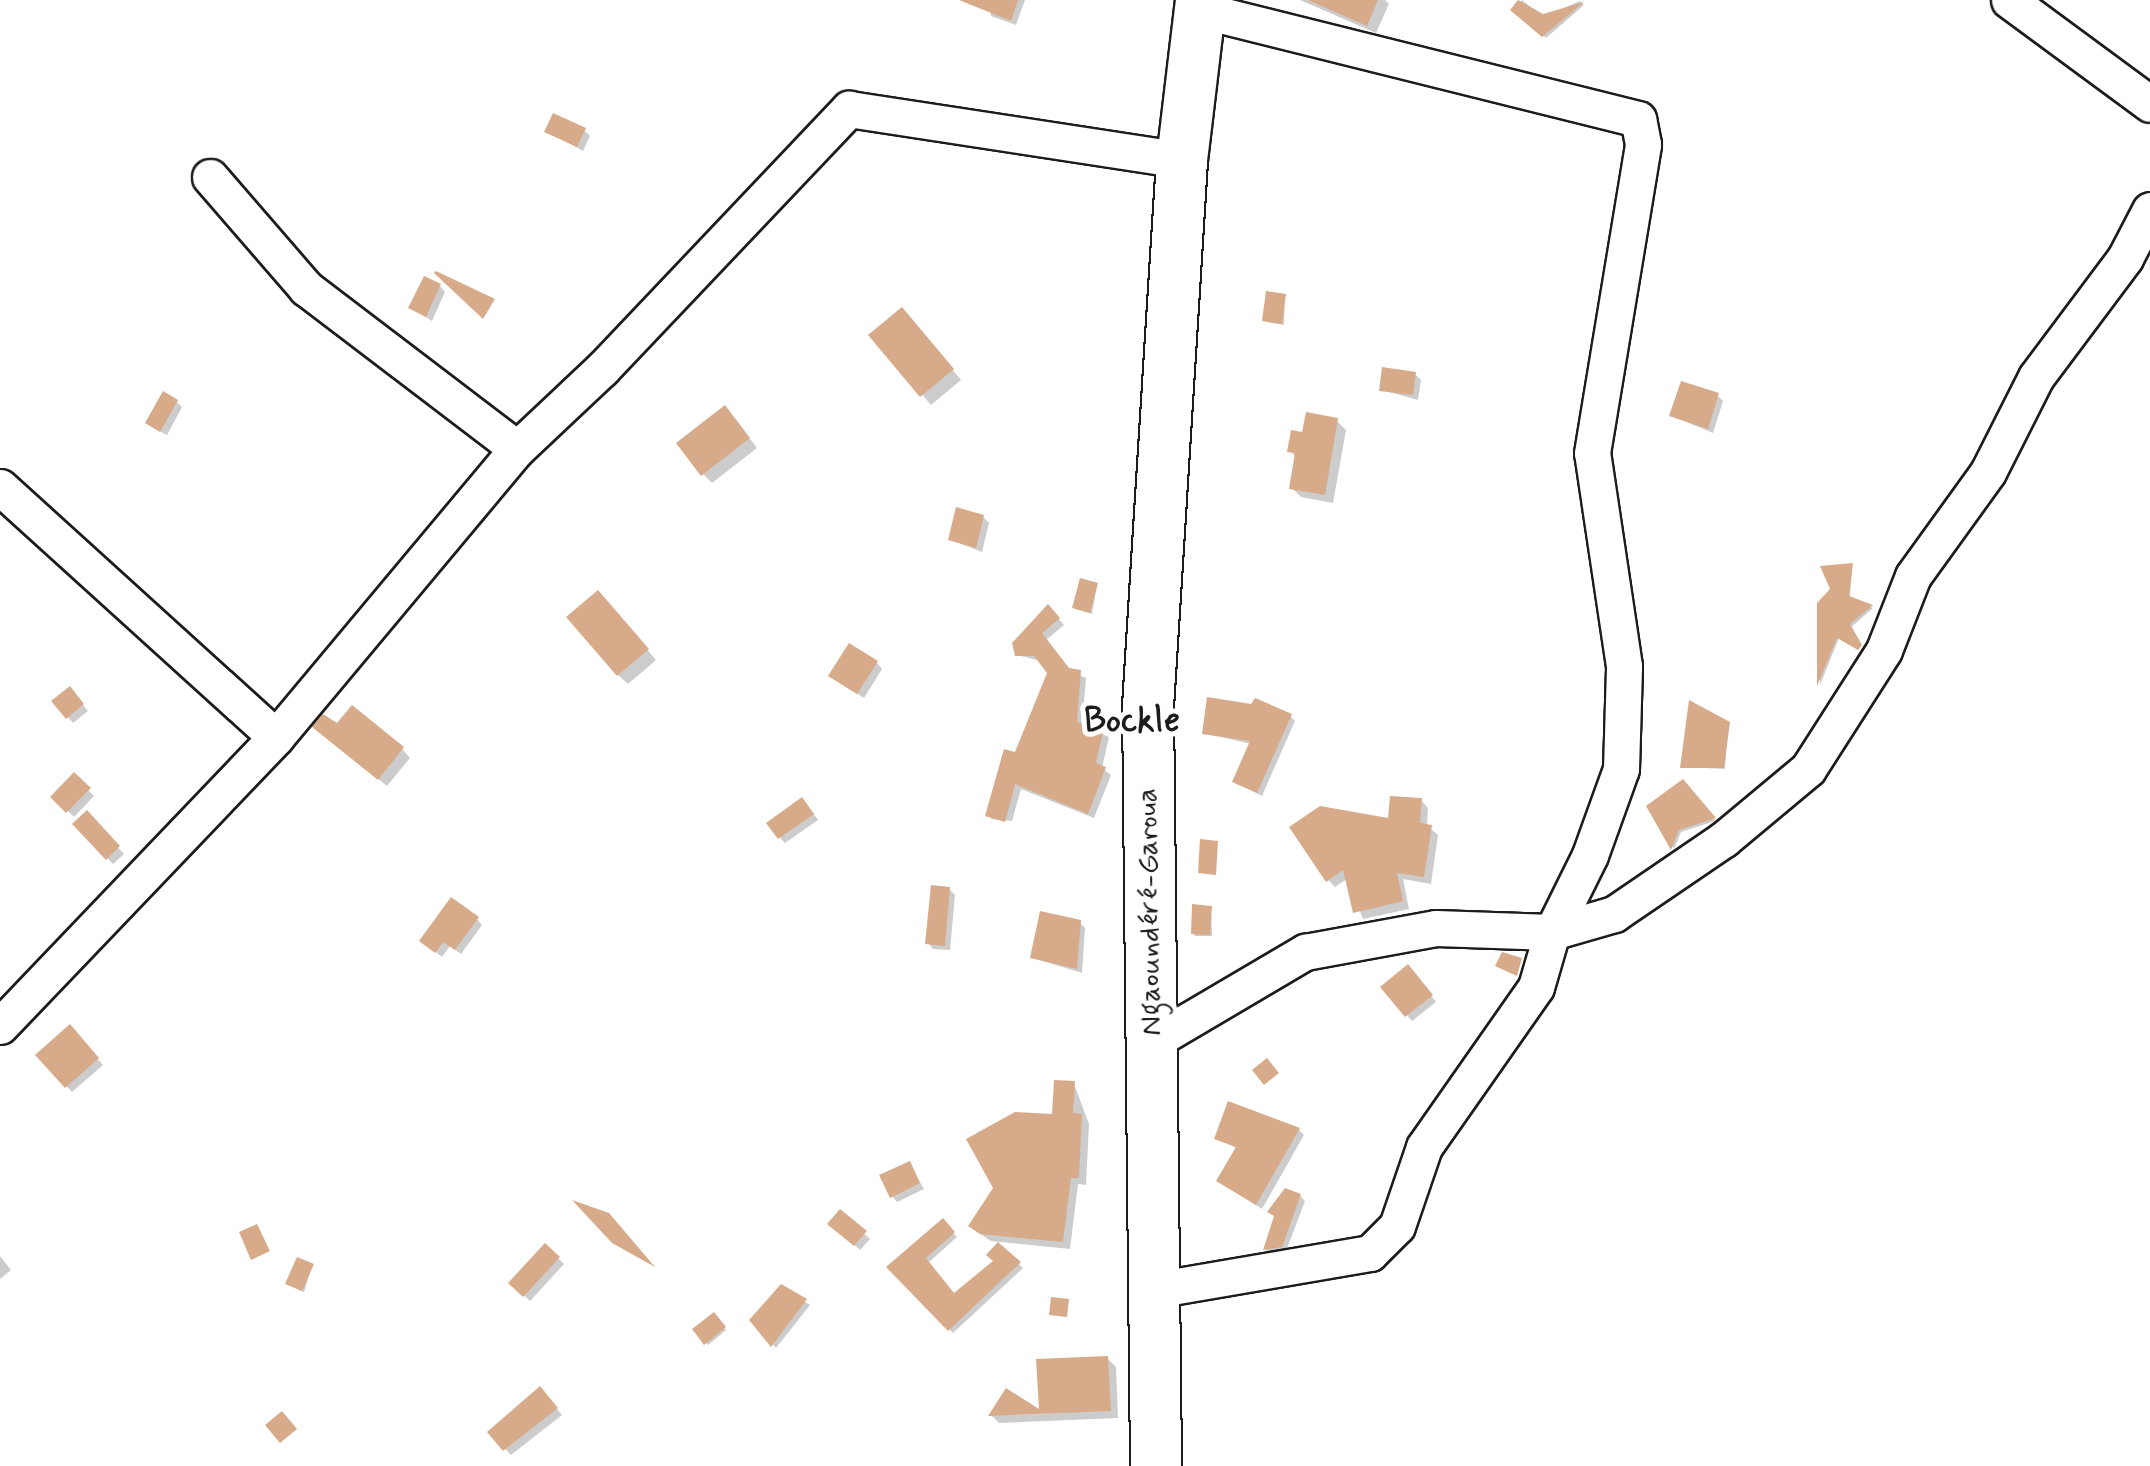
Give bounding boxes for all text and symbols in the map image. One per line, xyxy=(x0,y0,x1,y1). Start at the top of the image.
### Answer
district label: Bockle xyxy=(1084,700,1180,742)
street label: Ngaoundéré-Garoua xyxy=(1130,788,1170,1036)

